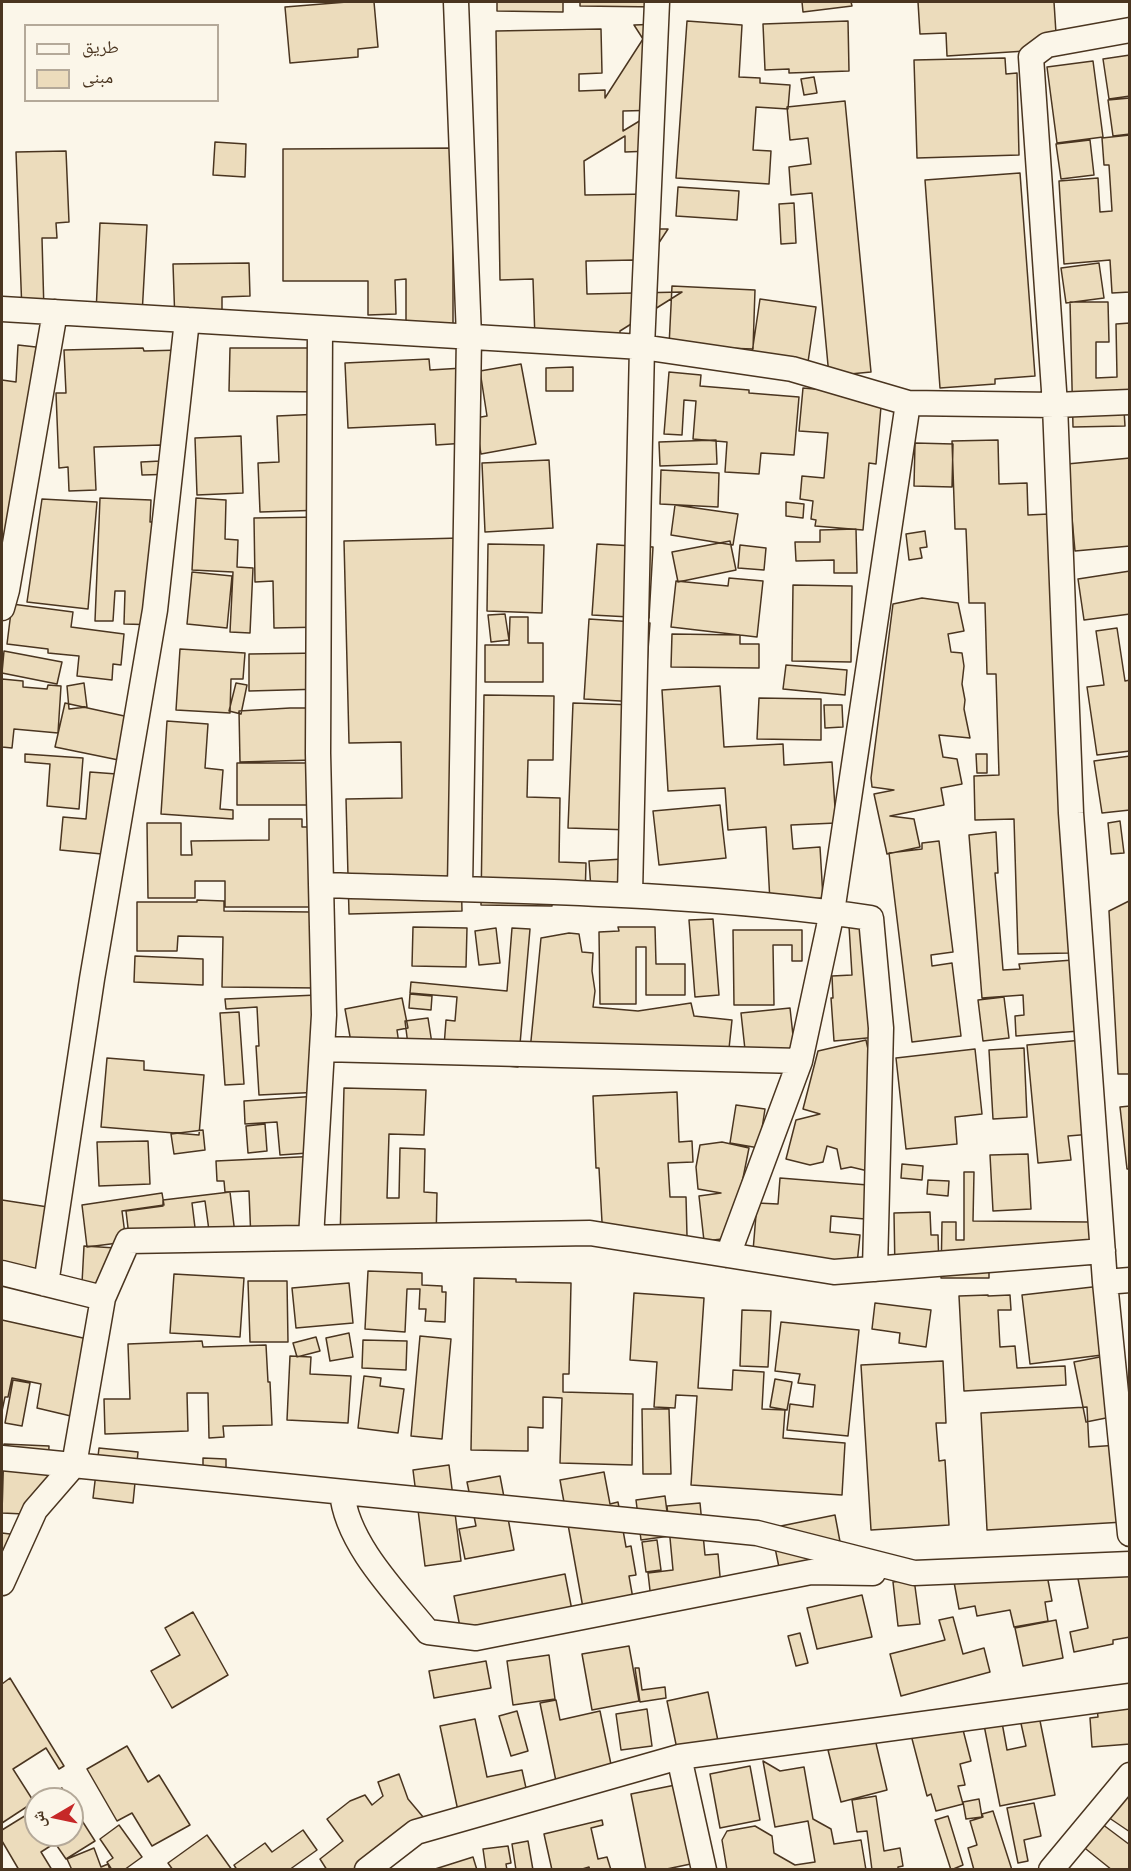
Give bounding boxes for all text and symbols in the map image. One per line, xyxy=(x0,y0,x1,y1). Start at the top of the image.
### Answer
legend xyxy=(24,24,219,102)
text: طريق xyxy=(82,35,119,57)
text: مبنى xyxy=(82,65,113,87)
north arrow xyxy=(24,1787,84,1847)
text: ش xyxy=(27,1810,48,1829)

